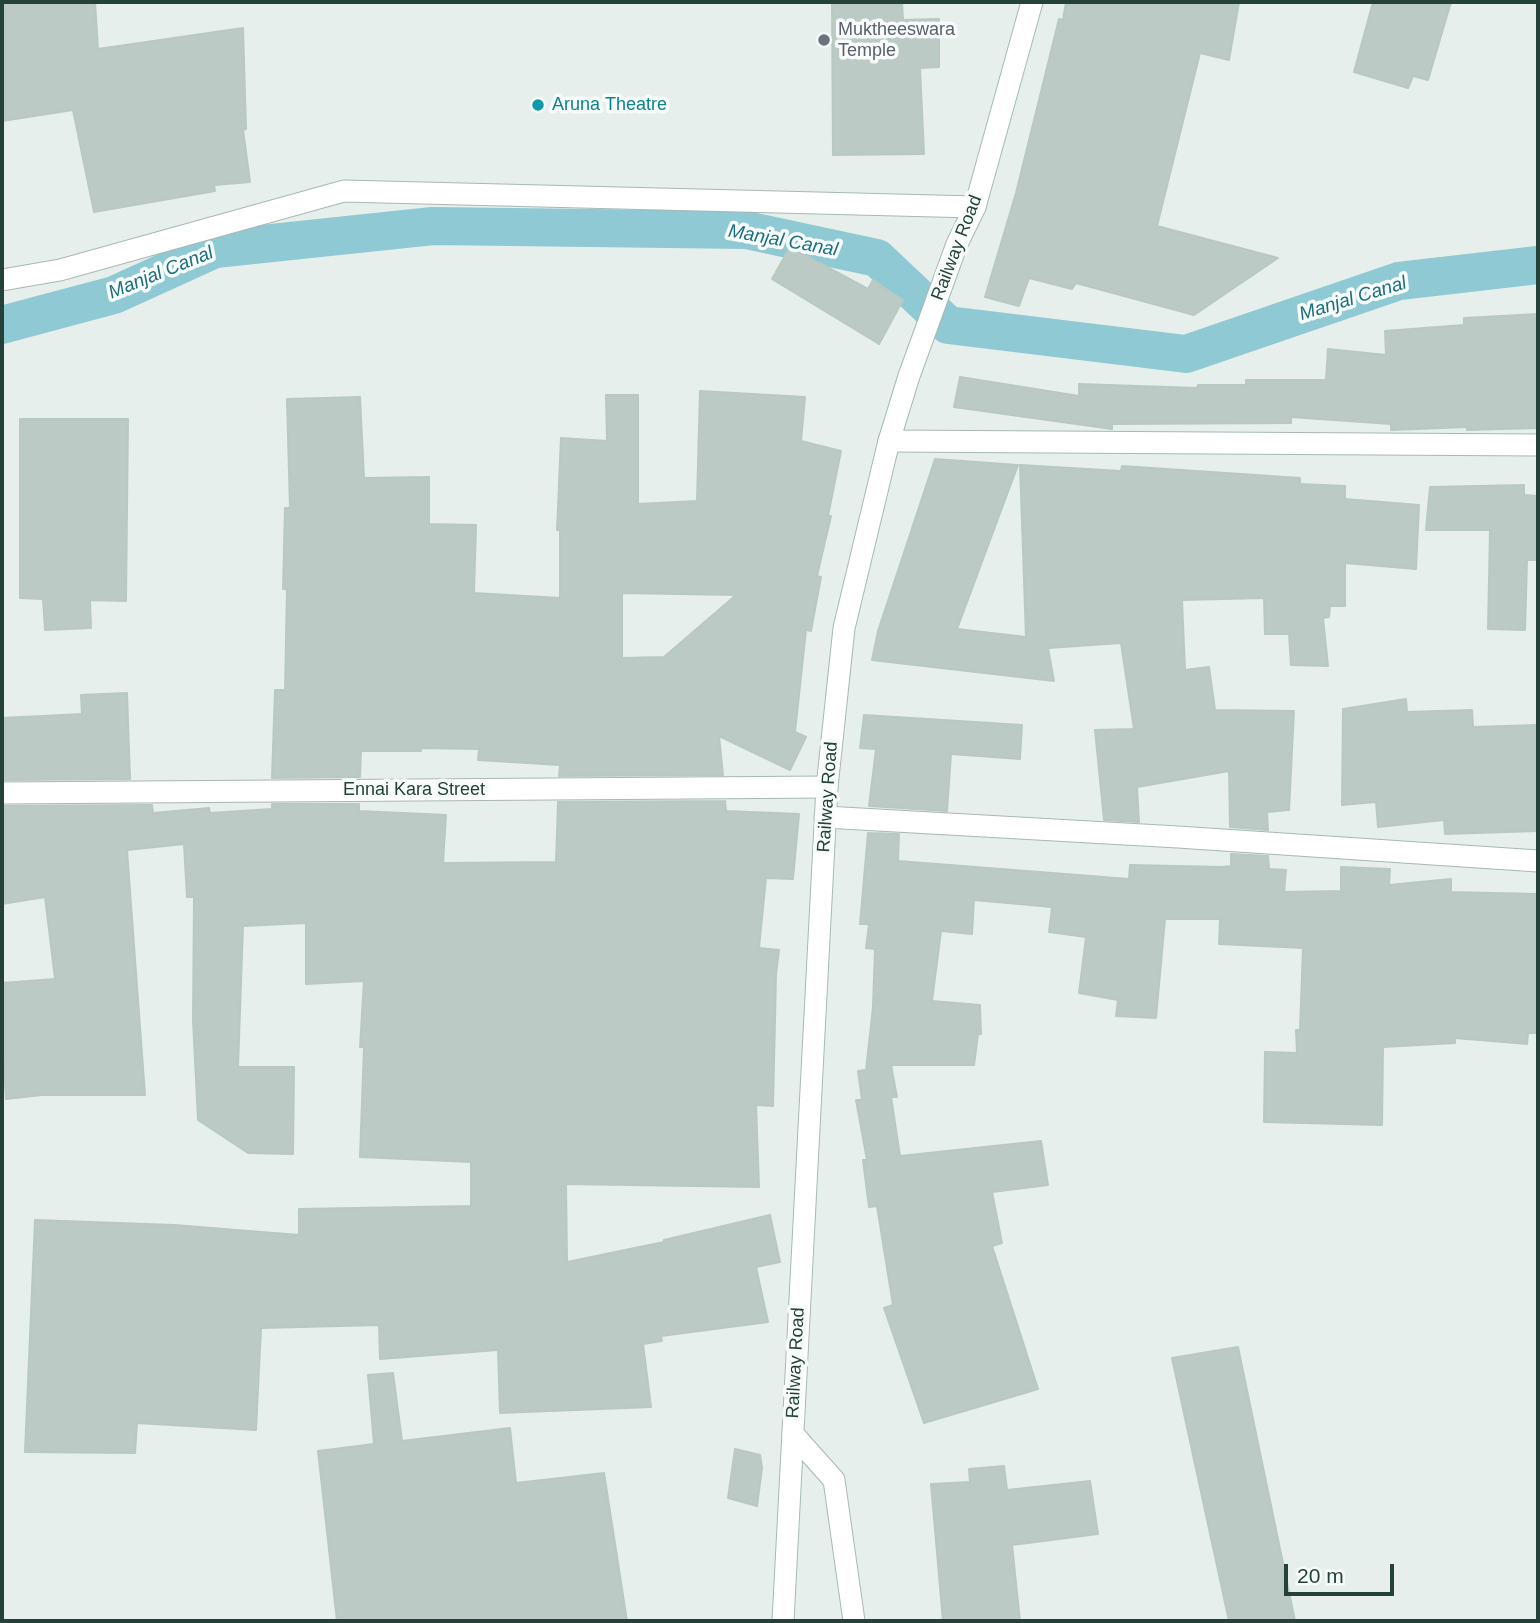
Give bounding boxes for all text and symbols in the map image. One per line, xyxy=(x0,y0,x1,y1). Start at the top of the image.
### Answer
place label: Muktheeswara Temple xyxy=(838,19,955,61)
marker: Muktheeswara Temple xyxy=(816,32,832,48)
place label: Aruna Theatre xyxy=(552,94,667,116)
marker: Aruna Theatre xyxy=(530,97,546,113)
street label: Railway Road xyxy=(927,192,987,304)
water label: Manjal Canal xyxy=(726,220,840,262)
water label: Manjal Canal xyxy=(105,242,217,304)
water label: Manjal Canal xyxy=(1297,272,1409,326)
street label: Railway Road xyxy=(813,741,843,853)
street label: Ennai Kara Street xyxy=(343,779,485,801)
street label: Railway Road xyxy=(782,1307,810,1419)
scale bar xyxy=(1288,1550,1398,1594)
text: 20 m xyxy=(1297,1564,1344,1587)

